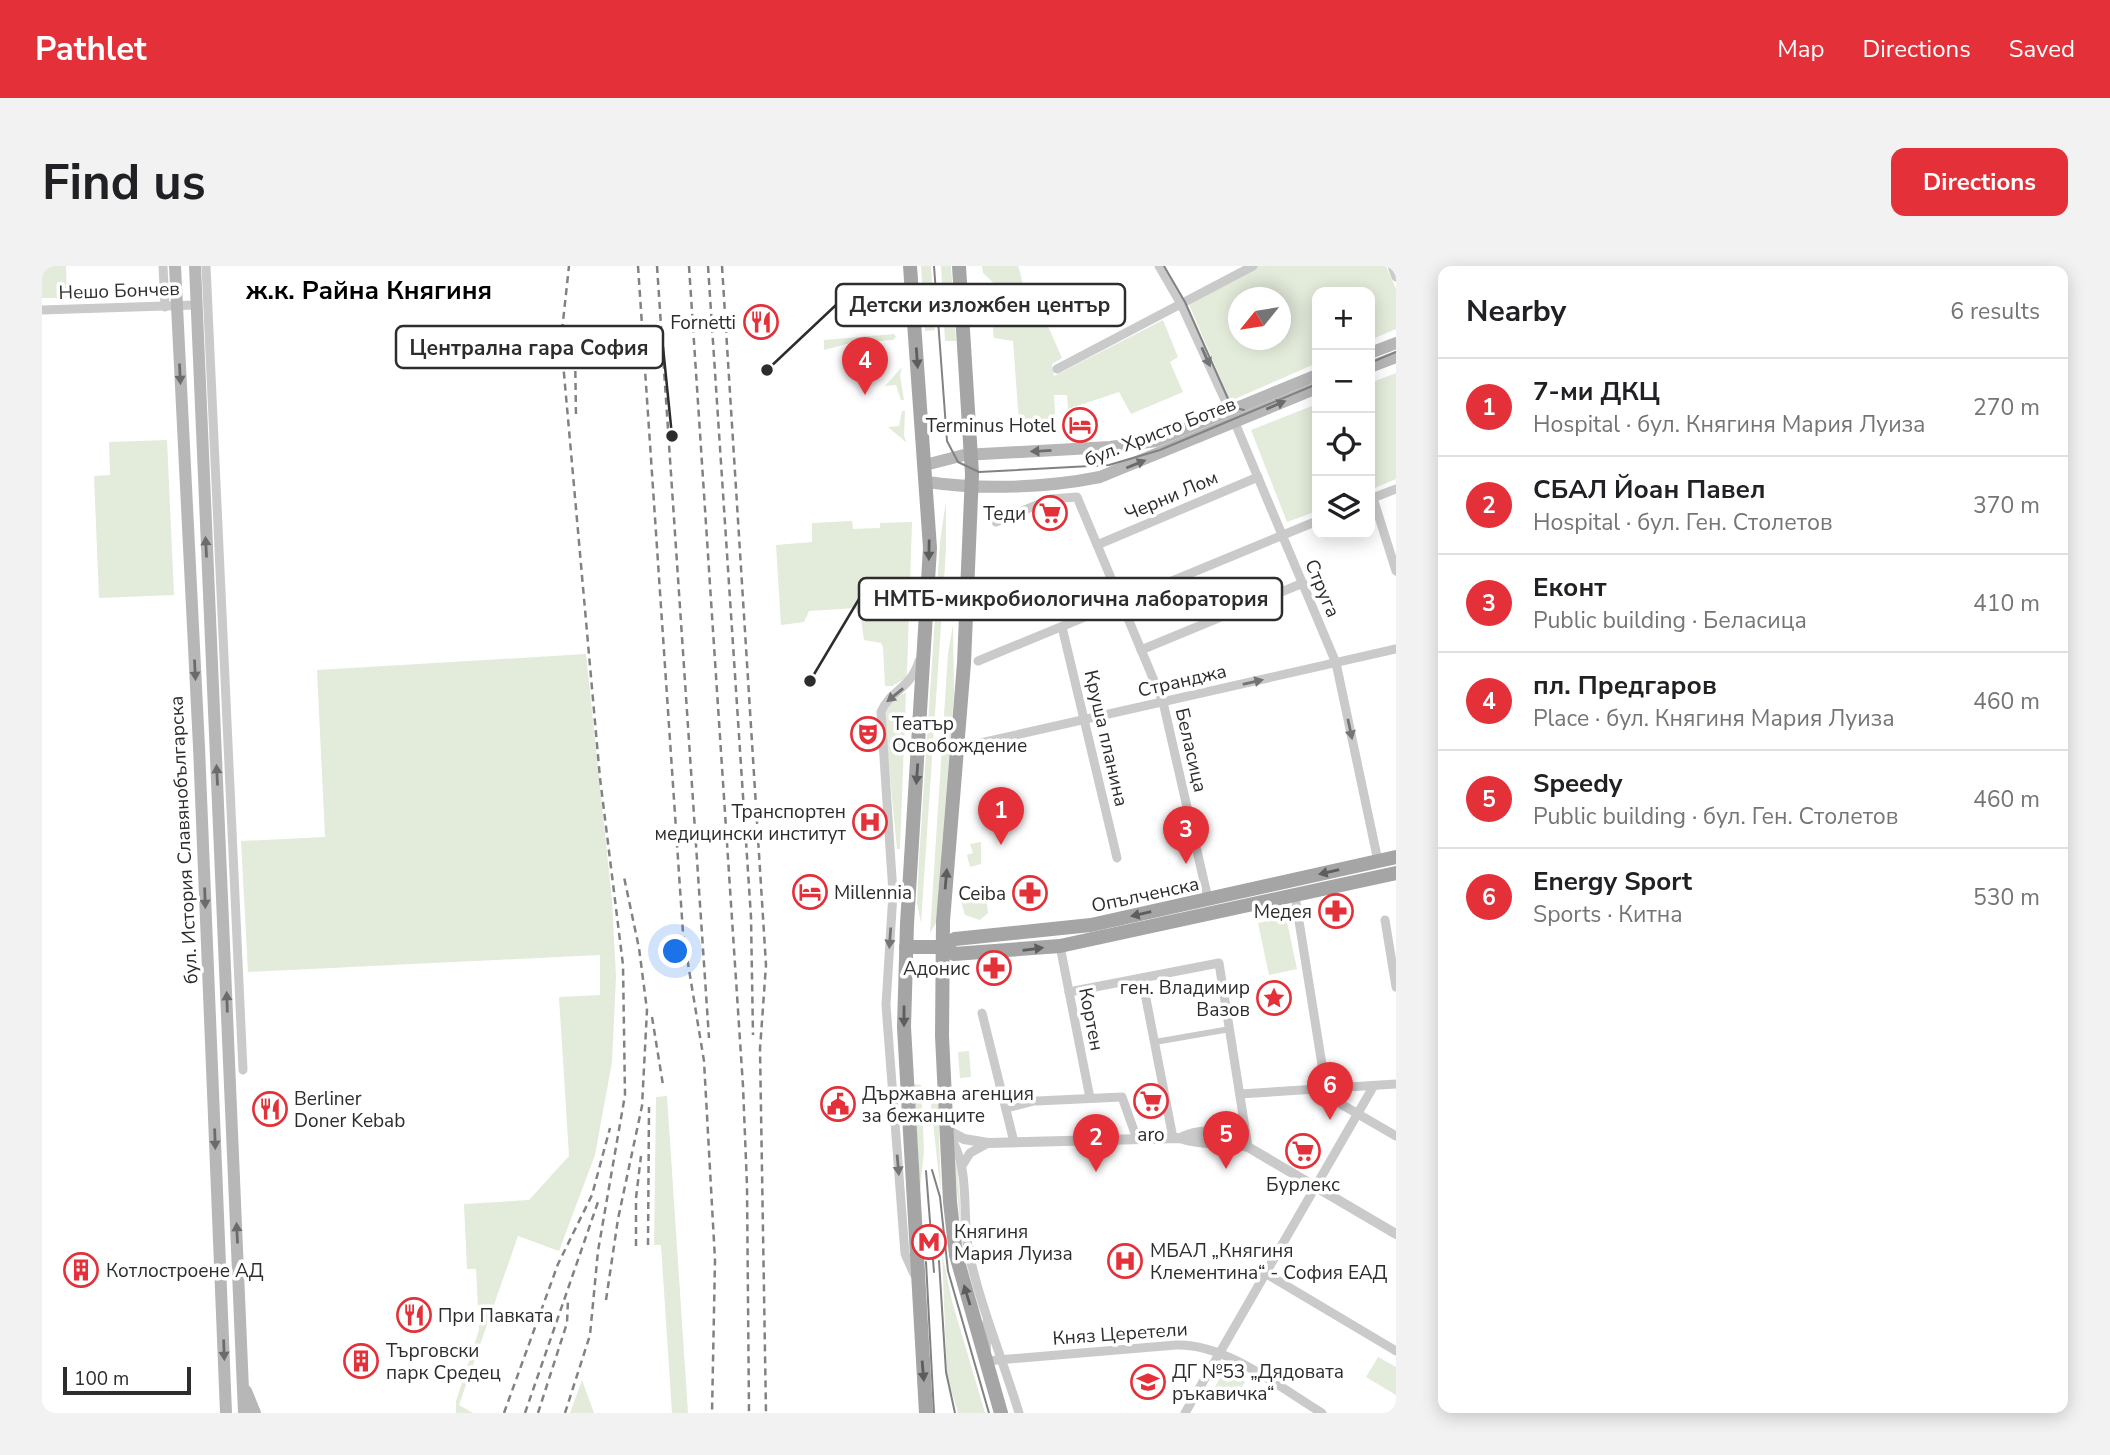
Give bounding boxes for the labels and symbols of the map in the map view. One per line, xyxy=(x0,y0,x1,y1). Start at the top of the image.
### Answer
district label: ж.к. Райна Княгиня xyxy=(245,273,492,308)
street label: Нешо Бончев xyxy=(58,276,180,306)
callout: Детски изложбен център xyxy=(836,284,1125,326)
north arrow xyxy=(1228,287,1291,350)
text: Детски изложбен център xyxy=(850,291,1110,319)
restaurant icon: Fornetti xyxy=(742,303,780,341)
place label: Fornetti xyxy=(670,310,736,336)
callout: Централна гара София xyxy=(396,326,663,368)
text: Централна гара София xyxy=(409,334,649,362)
pin: 4 xyxy=(842,337,888,395)
one-way arrow xyxy=(1201,347,1212,368)
one-way arrow xyxy=(912,348,923,370)
one-way arrow xyxy=(174,363,185,385)
street label: бул. Христо Ботев xyxy=(1081,391,1240,473)
one-way arrow xyxy=(1266,400,1287,411)
hotel icon: Terminus Hotel xyxy=(1061,406,1099,444)
place label: Terminus Hotel xyxy=(926,413,1056,439)
one-way arrow xyxy=(1030,446,1052,457)
one-way arrow xyxy=(1126,459,1147,470)
street label: Черни Лом xyxy=(1121,465,1222,527)
supermarket icon: Теди xyxy=(1031,494,1069,532)
place label: Теди xyxy=(983,501,1026,527)
one-way arrow xyxy=(201,536,212,558)
one-way arrow xyxy=(924,539,935,561)
street label: Струга xyxy=(1298,555,1346,621)
callout: НМТБ-микробиологична лаборатория xyxy=(859,578,1282,620)
text: НМТБ-микробиологична лаборатория xyxy=(874,585,1268,613)
street label: Странджа xyxy=(1135,658,1229,704)
one-way arrow xyxy=(189,659,200,681)
street label: Круша планина xyxy=(1078,667,1134,809)
one-way arrow xyxy=(1242,676,1264,687)
one-way arrow xyxy=(887,688,905,703)
street label: бул. История Славянобългарска xyxy=(163,695,205,985)
street label: Беласица xyxy=(1169,706,1213,795)
place label: Театър Освобождение xyxy=(892,711,1027,759)
theatre icon: Театър Освобождение xyxy=(849,715,887,753)
one-way arrow xyxy=(1344,718,1355,740)
one-way arrow xyxy=(211,763,222,785)
one-way arrow xyxy=(911,763,922,785)
pin: 1 xyxy=(978,787,1024,845)
place label: Транспортен медицински институт xyxy=(655,799,847,847)
hospital icon: Транспортен медицински институт xyxy=(851,803,889,841)
pin: 3 xyxy=(1163,806,1209,864)
one-way arrow xyxy=(1318,867,1340,878)
one-way arrow xyxy=(940,868,951,890)
street label: Опълченска xyxy=(1089,871,1201,919)
hotel icon: Millennia xyxy=(791,873,829,911)
pharmacy icon: Ceiba xyxy=(1011,874,1049,912)
place label: Millennia xyxy=(834,880,912,906)
place label: Ceiba xyxy=(958,881,1006,907)
one-way arrow xyxy=(200,887,211,909)
pharmacy icon: Медея xyxy=(1317,892,1355,930)
place label: Медея xyxy=(1254,899,1312,925)
one-way arrow xyxy=(1130,909,1152,920)
one-way arrow xyxy=(884,927,895,949)
your location xyxy=(658,934,692,968)
one-way arrow xyxy=(1022,944,1044,955)
pharmacy icon: Адонис xyxy=(975,949,1013,987)
place label: Адонис xyxy=(903,956,970,982)
place label: ген. Владимир Вазов xyxy=(1120,975,1250,1023)
place icon: ген. Владимир Вазов xyxy=(1255,979,1293,1017)
street label: Кортен xyxy=(1072,985,1110,1053)
one-way arrow xyxy=(221,991,232,1013)
one-way arrow xyxy=(898,1005,910,1027)
pin: 6 xyxy=(1307,1062,1353,1120)
place label: Държавна агенция за бежанците xyxy=(862,1081,1034,1129)
supermarket icon: aro xyxy=(1132,1082,1170,1120)
public building icon: Държавна агенция за бежанците xyxy=(819,1085,857,1123)
place label: Berliner Doner Kebab xyxy=(294,1086,405,1134)
restaurant icon: Berliner Doner Kebab xyxy=(251,1090,289,1128)
pin: 5 xyxy=(1203,1111,1249,1169)
pin: 2 xyxy=(1073,1114,1119,1172)
place label: aro xyxy=(1137,1122,1165,1148)
one-way arrow xyxy=(210,1128,221,1150)
supermarket icon: Бурлекс xyxy=(1284,1132,1322,1170)
one-way arrow xyxy=(893,1154,904,1176)
place label: Бурлекс xyxy=(1266,1172,1340,1198)
place label: Княгиня Мария Луиза xyxy=(954,1219,1073,1267)
one-way arrow xyxy=(232,1222,243,1244)
metro station icon: Княгиня Мария Луиза xyxy=(910,1223,948,1261)
place label: МБАЛ „Княгиня Клементина“ - София ЕАД xyxy=(1150,1238,1388,1286)
hospital icon: МБАЛ „Княгиня Клементина“ - София ЕАД xyxy=(1106,1242,1144,1280)
building icon: Котлостроене АД xyxy=(62,1251,100,1289)
place label: Котлостроене АД xyxy=(106,1258,264,1284)
one-way arrow xyxy=(961,1285,971,1306)
restaurant icon: При Павката xyxy=(395,1296,433,1334)
place label: При Павката xyxy=(438,1303,554,1329)
street label: Княз Церетели xyxy=(1052,1316,1189,1352)
place label: Търговски парк Средец xyxy=(386,1338,501,1386)
one-way arrow xyxy=(219,1340,230,1362)
building icon: Търговски парк Средец xyxy=(342,1342,380,1380)
place label: ДГ №53 „Дядовата ръкавичка“ xyxy=(1172,1359,1344,1407)
one-way arrow xyxy=(918,1360,929,1382)
school or university icon: ДГ №53 „Дядовата ръкавичка“ xyxy=(1129,1363,1167,1401)
scale bar xyxy=(63,1364,191,1396)

